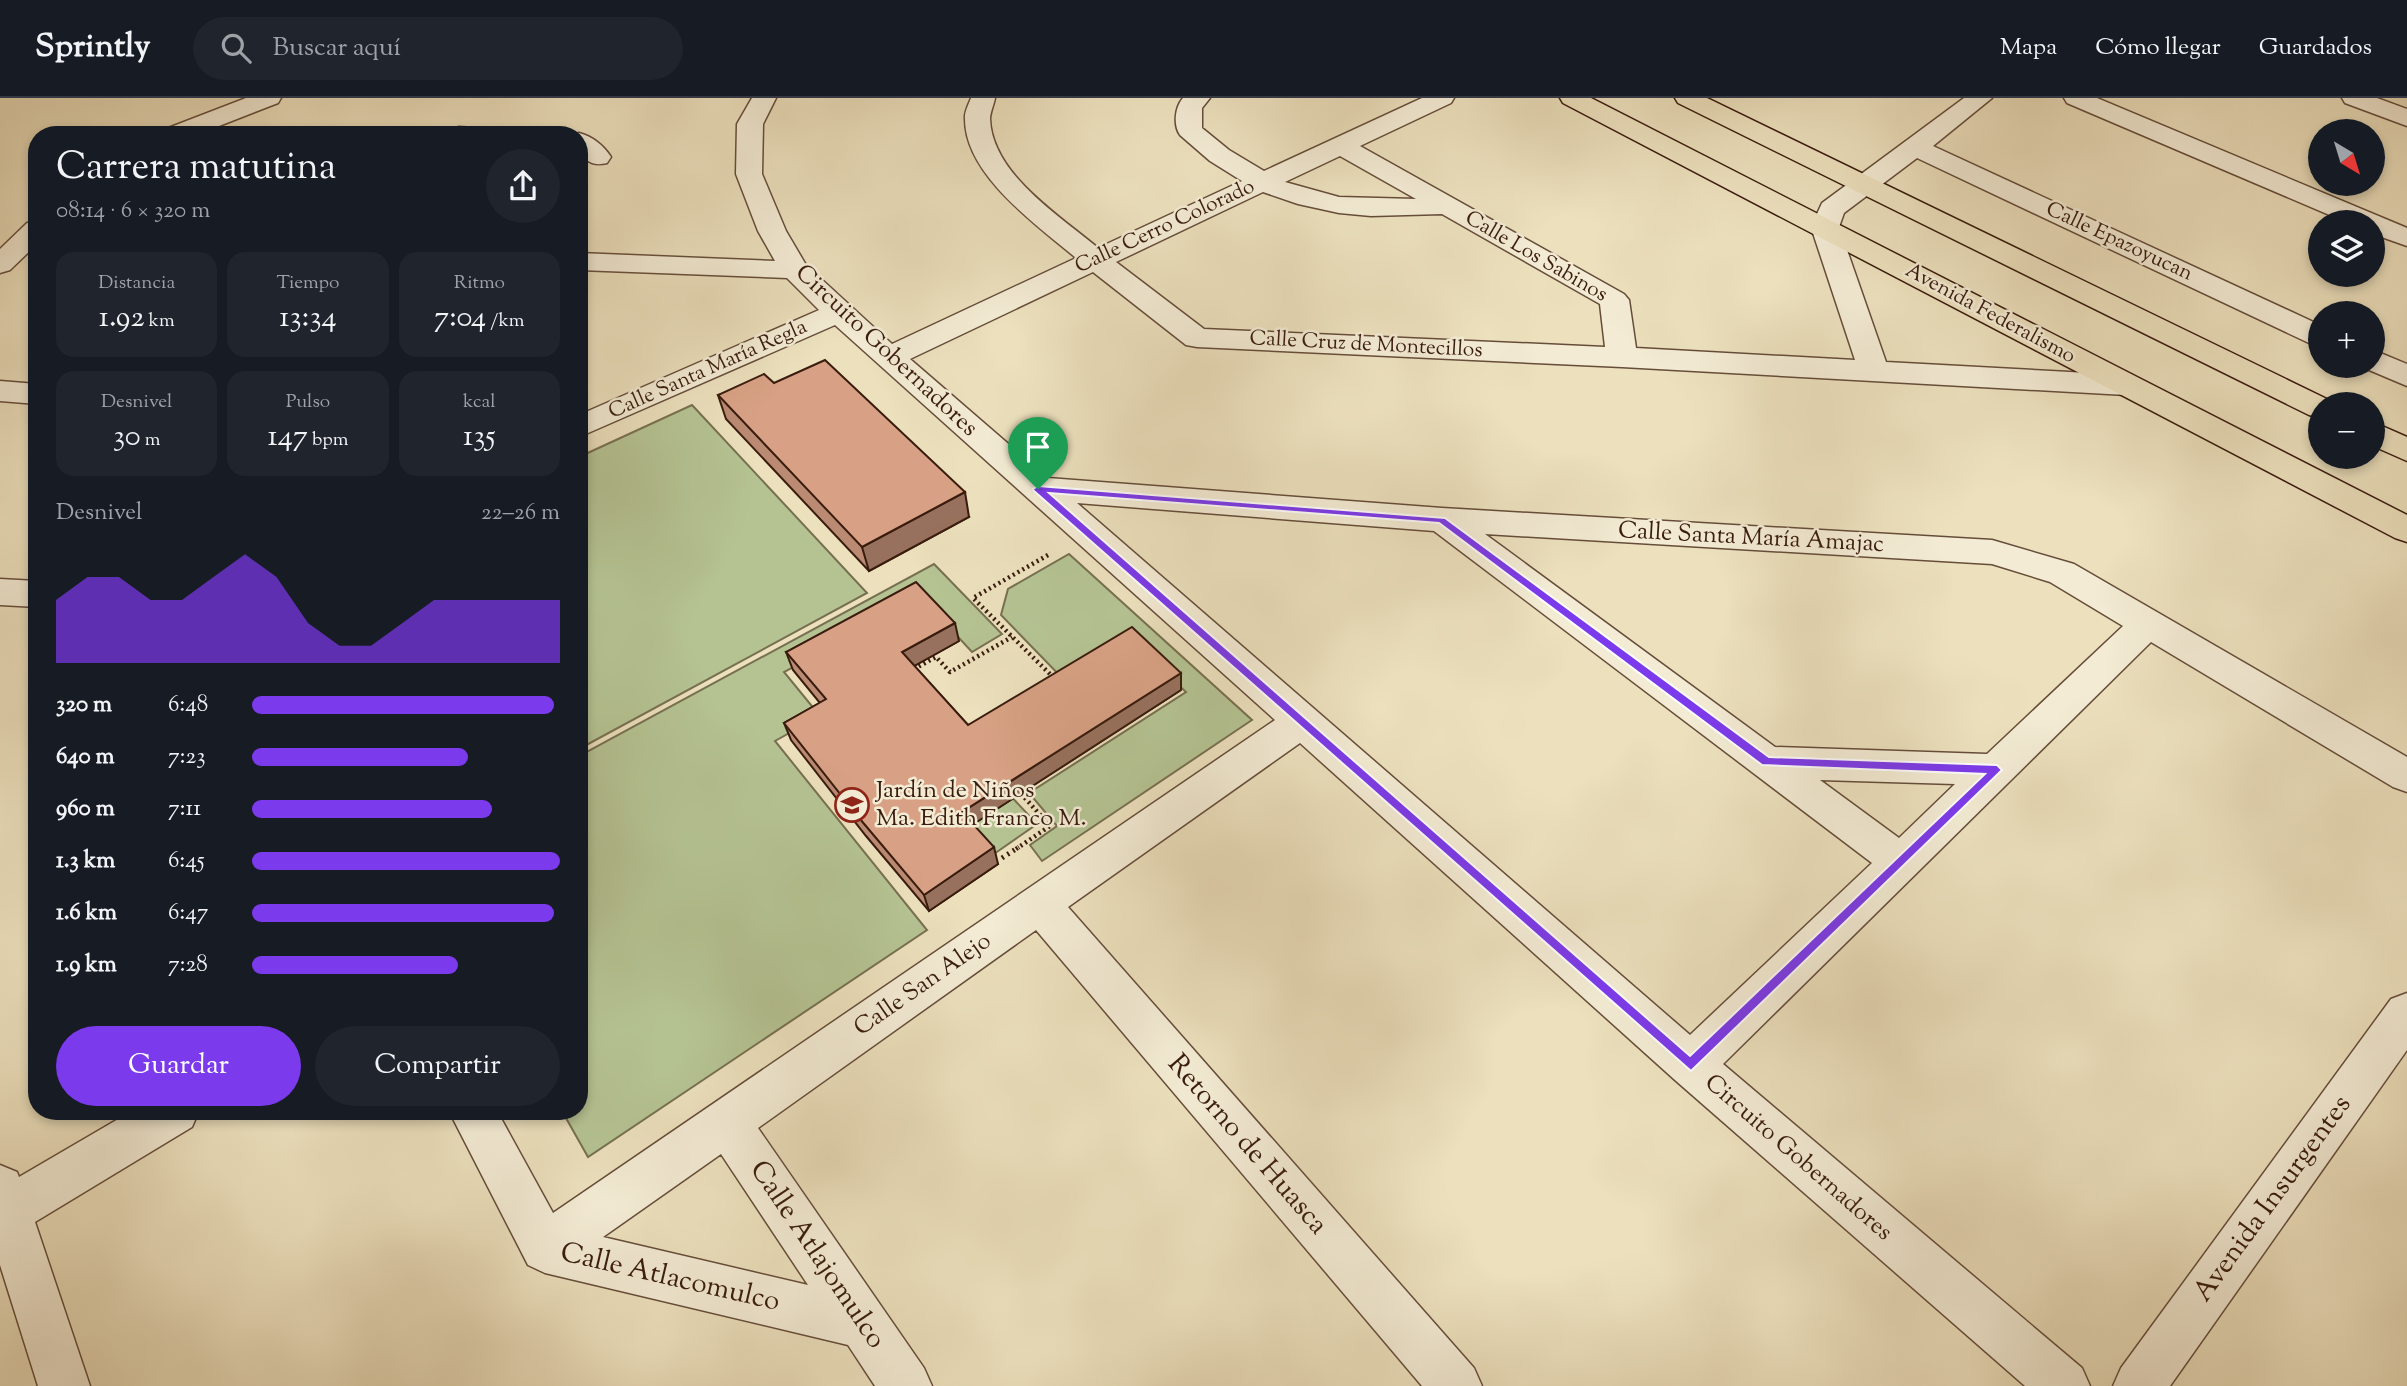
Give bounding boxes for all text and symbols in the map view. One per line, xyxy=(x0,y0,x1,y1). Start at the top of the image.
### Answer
search box xyxy=(193,17,683,80)
text: Sprintly xyxy=(35,24,151,72)
icon: search xyxy=(217,29,255,67)
text: Buscar aquí xyxy=(273,30,401,67)
text: Mapa xyxy=(2000,31,2057,65)
text: Cómo llegar xyxy=(2095,31,2221,65)
text: Guardados xyxy=(2259,31,2372,65)
north arrow xyxy=(2308,119,2385,196)
map controls xyxy=(2308,119,2385,469)
text: Carrera matutina xyxy=(56,142,336,196)
button: share xyxy=(486,149,560,223)
street label: Calle Cerro Colorado xyxy=(1070,172,1260,282)
text: 08:14 · 6 × 320 m xyxy=(56,195,210,228)
street label: Calle Epazoyucan xyxy=(2041,195,2197,289)
street label: Calle Los Sabinos xyxy=(1459,204,1613,310)
button: layers xyxy=(2308,210,2385,287)
street label: Avenida Federalismo xyxy=(1899,256,2081,372)
street label: Circuito Gobernadores xyxy=(787,257,985,445)
text: Distancia xyxy=(98,270,175,297)
text: Tiempo xyxy=(276,270,340,297)
text: Ritmo xyxy=(454,270,505,297)
text: 1.92 xyxy=(99,297,144,340)
text: 13:34 xyxy=(279,297,337,340)
text: 7:04 xyxy=(434,297,486,340)
button: + xyxy=(2308,301,2385,378)
text: km xyxy=(144,308,175,335)
text: /km xyxy=(486,308,525,335)
street label: Calle Santa María Regla xyxy=(604,313,812,427)
street label: Calle Cruz de Montecillos xyxy=(1249,324,1483,366)
text: Desnivel xyxy=(101,389,172,416)
text: Pulso xyxy=(286,389,330,416)
text: kcal xyxy=(463,389,496,416)
button: − xyxy=(2308,392,2385,469)
text: 30 xyxy=(113,416,141,459)
text: 147 xyxy=(268,416,308,459)
text: 135 xyxy=(463,416,496,459)
pin xyxy=(1008,417,1068,489)
text: m xyxy=(141,427,160,454)
text: bpm xyxy=(308,427,348,454)
icon: arrive xyxy=(1019,428,1057,466)
text: Desnivel xyxy=(56,497,142,530)
text: 22–26 m xyxy=(481,497,560,530)
street label: Calle Santa María Amajac xyxy=(1617,514,1885,562)
text: 320 m xyxy=(56,689,112,722)
text: 6:48 xyxy=(168,689,208,722)
text: 640 m xyxy=(56,741,114,774)
text: 7:23 xyxy=(168,741,206,774)
place label: Jardín de Niños Ma. Edith Franco M. xyxy=(874,774,1087,836)
school or university icon: Jardín de Niños Ma. Edith Franco M. xyxy=(833,786,871,824)
text: 960 m xyxy=(56,793,115,826)
text: 7:11 xyxy=(168,793,201,826)
text: 1.3 km xyxy=(56,845,115,878)
text: 6:45 xyxy=(168,845,205,878)
text: 1.6 km xyxy=(56,897,117,930)
text: 6:47 xyxy=(168,897,208,930)
street label: Calle San Alejo xyxy=(847,925,999,1045)
text: 1.9 km xyxy=(56,949,117,982)
text: 7:28 xyxy=(168,949,208,982)
button: Guardar xyxy=(56,1026,301,1106)
button: Compartir xyxy=(315,1026,560,1106)
street label: Retorno de Huasca xyxy=(1157,1046,1337,1244)
street label: Circuito Gobernadores xyxy=(1697,1067,1899,1249)
street label: Avenida Insurgentes xyxy=(2184,1087,2362,1311)
street label: Calle Atlajomulco xyxy=(739,1153,895,1357)
street label: Calle Atlacomulco xyxy=(556,1233,784,1323)

